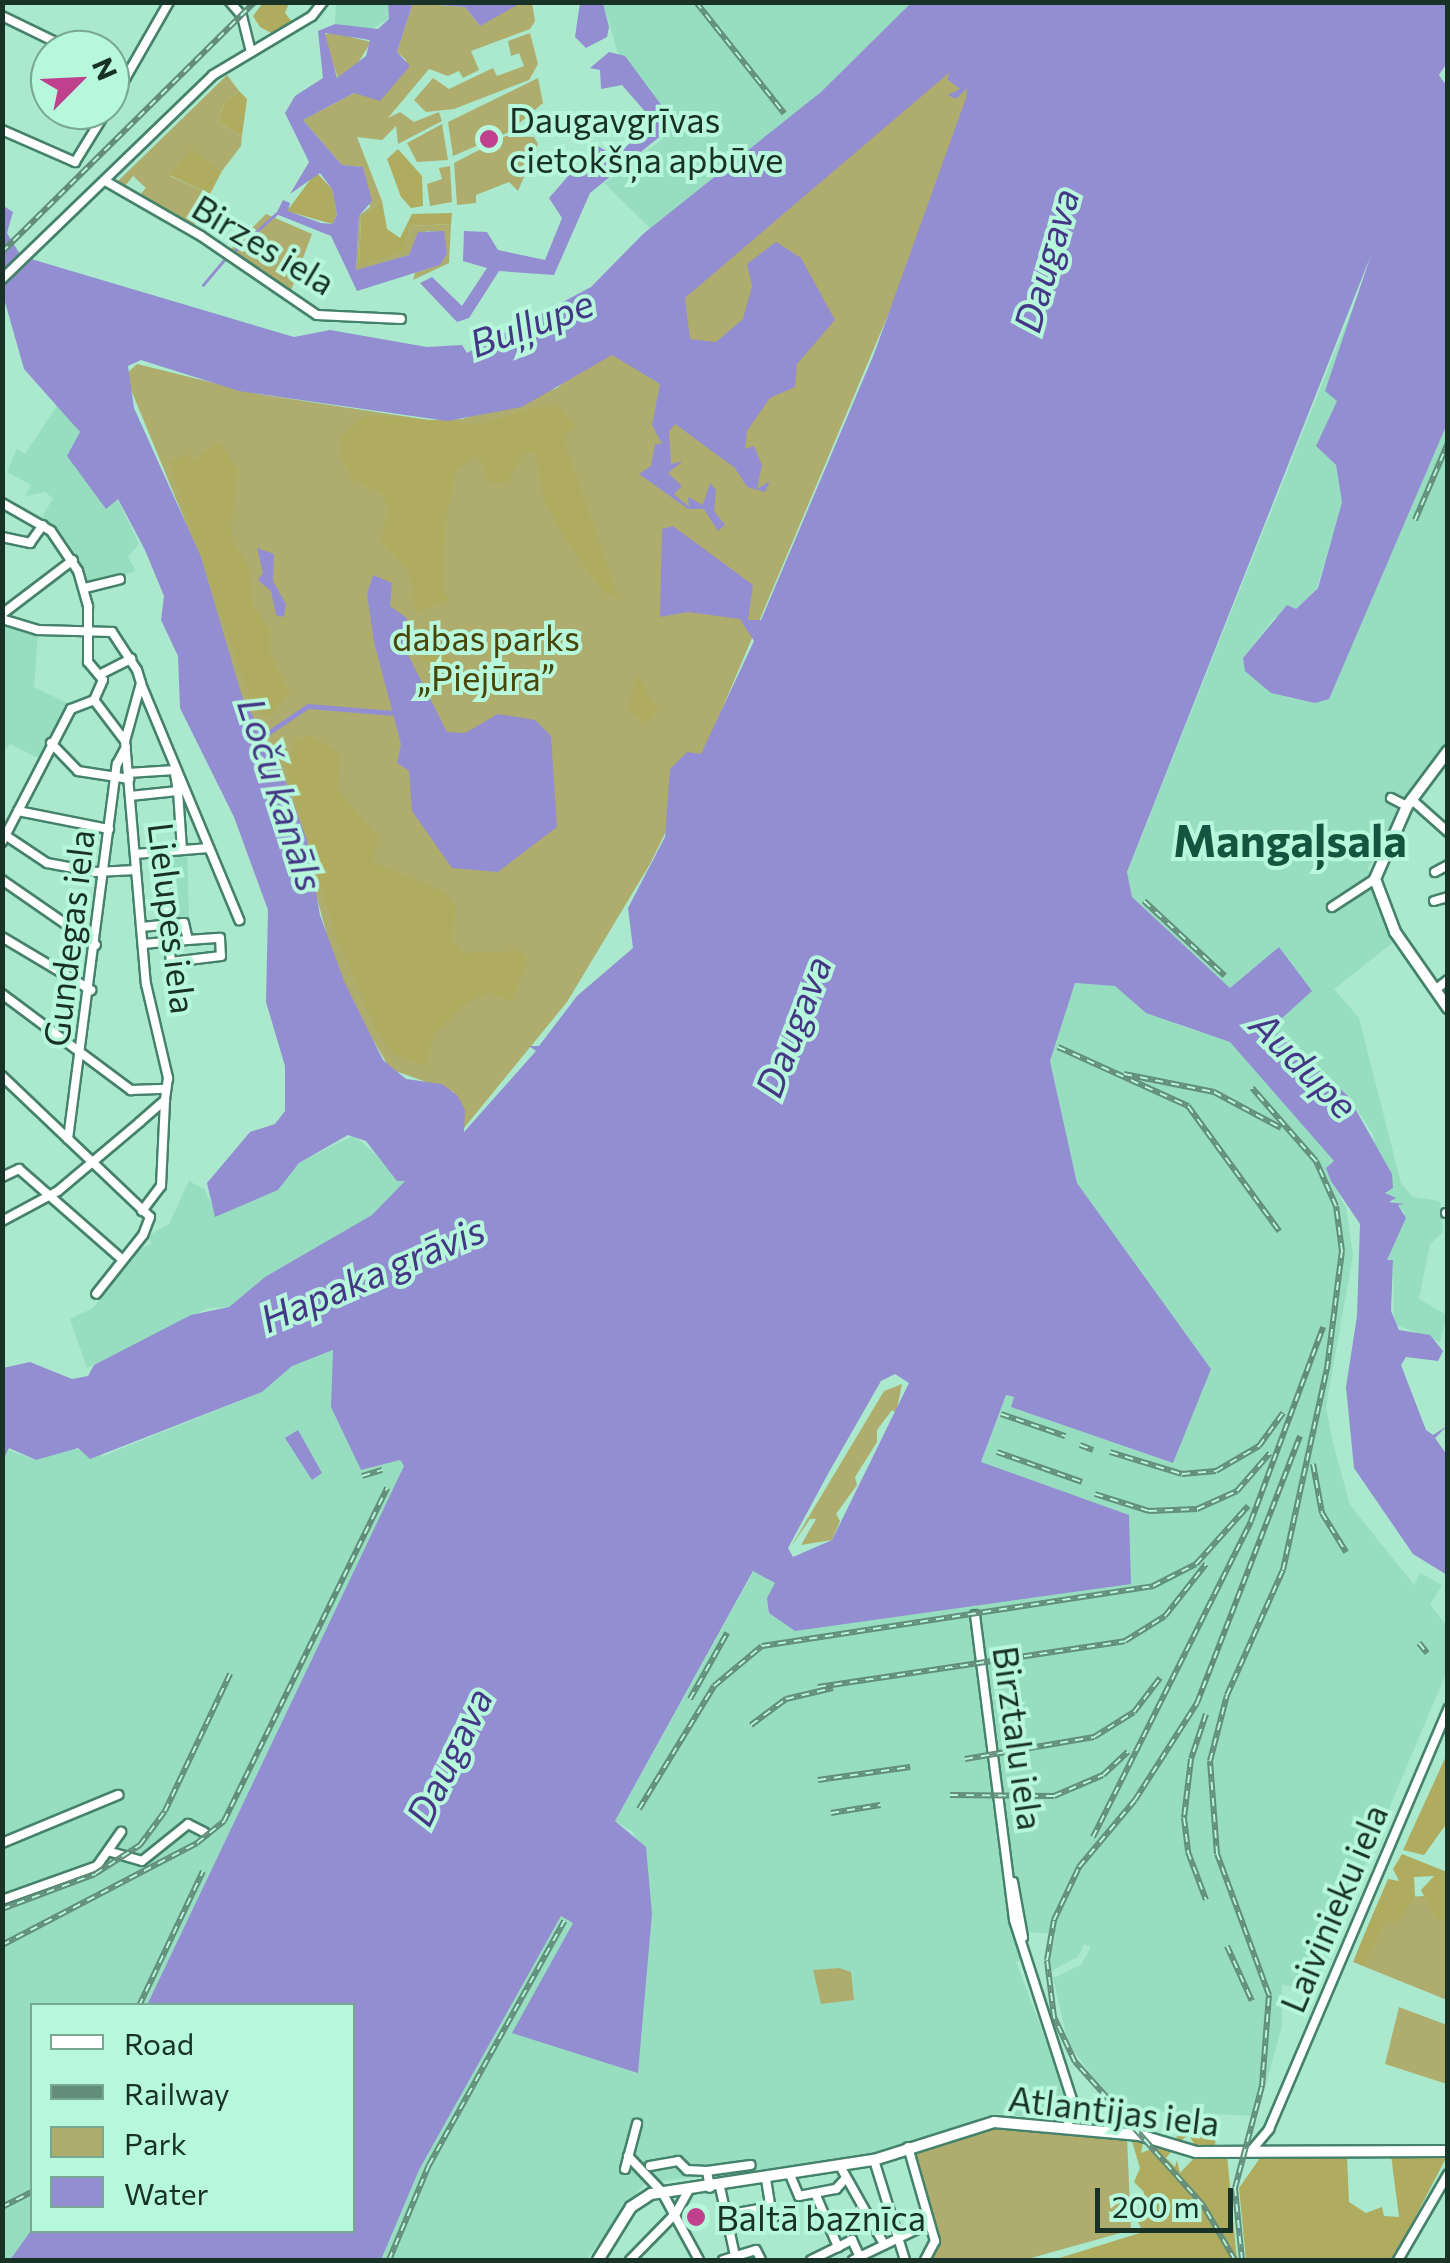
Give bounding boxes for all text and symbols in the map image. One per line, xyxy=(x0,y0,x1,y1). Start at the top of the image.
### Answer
north arrow xyxy=(30,30,130,130)
text: N xyxy=(86,52,125,85)
place label: Daugavgrīvas cietokšņa apbūve xyxy=(509,98,784,180)
marker: Daugavgrīvas cietokšņa apbūve xyxy=(478,128,500,150)
water label: Daugava xyxy=(1003,183,1087,337)
street label: Birzes iela xyxy=(185,185,343,303)
water label: Buļļupe xyxy=(463,279,599,365)
park label: dabas parks „Piejūra” xyxy=(392,616,580,698)
water label: Loču kanāls xyxy=(229,692,335,896)
district label: Mangaļsala xyxy=(1173,812,1407,866)
street label: Lielupes iela xyxy=(140,820,206,1016)
street label: Gundegas iela xyxy=(34,827,102,1049)
water label: Daugava xyxy=(744,949,840,1103)
water label: Audupe xyxy=(1242,1001,1368,1127)
water label: Hapaka grāvis xyxy=(253,1205,491,1341)
street label: Birztalu iela xyxy=(985,1643,1053,1833)
water label: Daugava xyxy=(395,1680,501,1832)
street label: Laivinieku iela xyxy=(1270,1798,1396,2018)
legend xyxy=(30,2003,355,2233)
text: Road xyxy=(124,2024,194,2061)
text: Railway xyxy=(124,2074,230,2111)
street label: Atlantijas iela xyxy=(1006,2076,1222,2144)
text: Park xyxy=(124,2124,187,2161)
scale bar xyxy=(1100,2168,1238,2230)
text: Water xyxy=(124,2174,209,2211)
text: 200 m xyxy=(1112,2187,1200,2224)
place label: Baltā baznīca xyxy=(716,2196,926,2238)
marker: Baltā baznīca xyxy=(685,2206,707,2228)

